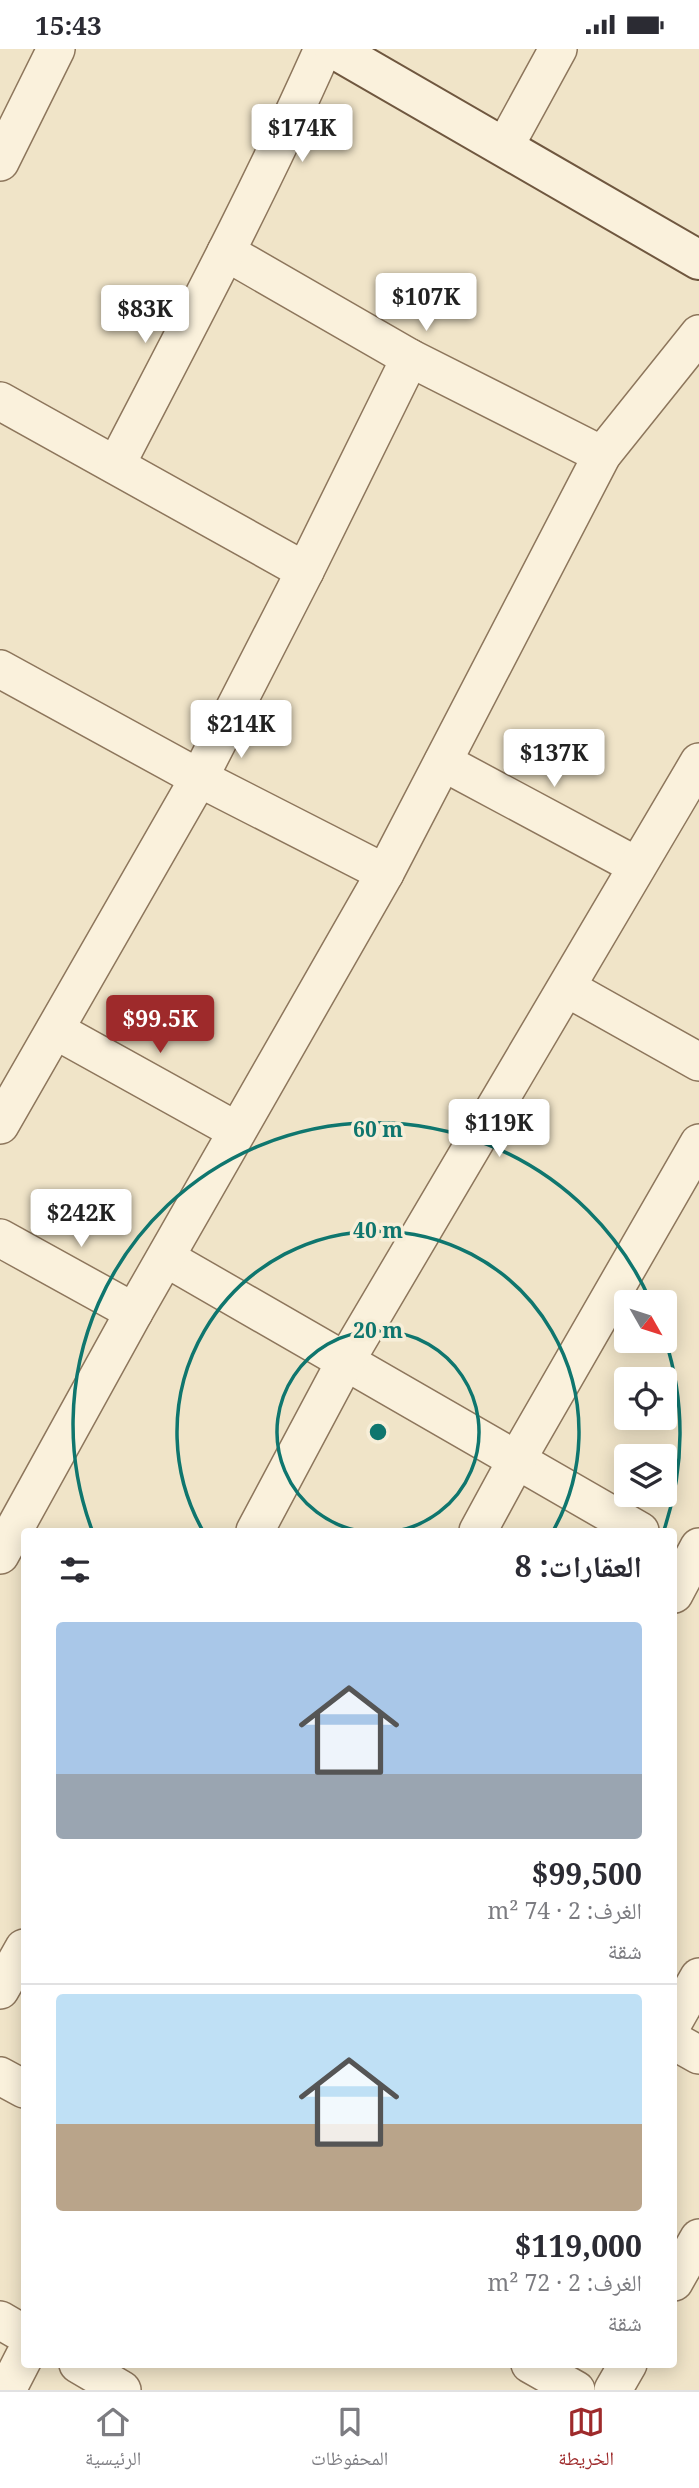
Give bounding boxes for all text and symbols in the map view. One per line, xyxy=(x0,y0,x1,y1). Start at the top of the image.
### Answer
text: 15:43 xyxy=(35,7,102,43)
pin: $174K xyxy=(253,104,351,164)
text: $174K xyxy=(268,111,336,143)
pin: $107K xyxy=(377,273,475,333)
text: $107K xyxy=(392,280,460,312)
pin: $83K xyxy=(104,285,186,345)
text: $83K xyxy=(117,292,173,324)
pin: $214K xyxy=(192,701,290,760)
text: $214K xyxy=(207,707,275,739)
pin: $137K xyxy=(505,729,603,789)
text: $137K xyxy=(520,736,588,768)
pin: $99.5K xyxy=(103,995,217,1055)
text: $99.5K xyxy=(122,1002,198,1034)
pin: $119K xyxy=(450,1099,548,1159)
text: $119K xyxy=(465,1106,533,1138)
text: 60 m xyxy=(353,1115,403,1143)
pin: $242K xyxy=(32,1189,130,1249)
text: $242K xyxy=(47,1196,115,1228)
text: 40 m xyxy=(353,1216,403,1244)
north arrow xyxy=(614,1290,677,1353)
map controls xyxy=(614,1290,677,1507)
text: 20 m xyxy=(353,1316,403,1344)
button: locate xyxy=(614,1367,677,1430)
centre of rings xyxy=(366,1420,390,1444)
button: layers xyxy=(614,1444,677,1507)
text: العقارات: 8 xyxy=(515,1545,642,1586)
icon: filters xyxy=(56,1551,94,1589)
icon: home xyxy=(286,1667,412,1793)
text: $99,500 xyxy=(531,1853,642,1894)
text: الغرف: 2 · 74 m² xyxy=(488,1894,642,1926)
text: شقة xyxy=(608,1934,642,1966)
icon: home xyxy=(286,2039,412,2165)
text: $119,000 xyxy=(515,2225,642,2266)
text: الغرف: 2 · 72 m² xyxy=(488,2266,642,2298)
text: شقة xyxy=(608,2306,642,2338)
tab: الرئيسية xyxy=(85,2403,141,2477)
tab: المحفوظات xyxy=(311,2403,388,2477)
tab: الخريطة xyxy=(558,2403,614,2477)

